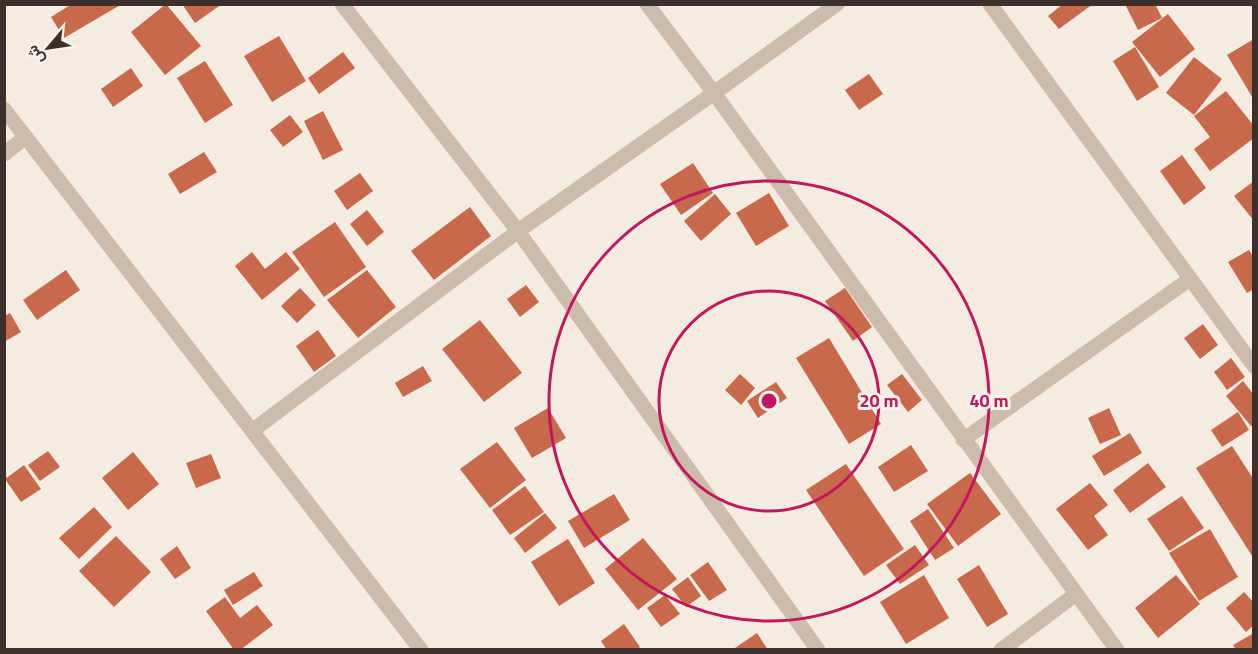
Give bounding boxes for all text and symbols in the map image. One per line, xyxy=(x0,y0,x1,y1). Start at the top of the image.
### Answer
north arrow xyxy=(18,18,78,78)
text: ش xyxy=(20,41,50,70)
text: 20 m xyxy=(859,387,899,414)
text: 40 m xyxy=(969,387,1009,414)
centre of rings xyxy=(759,391,779,411)

